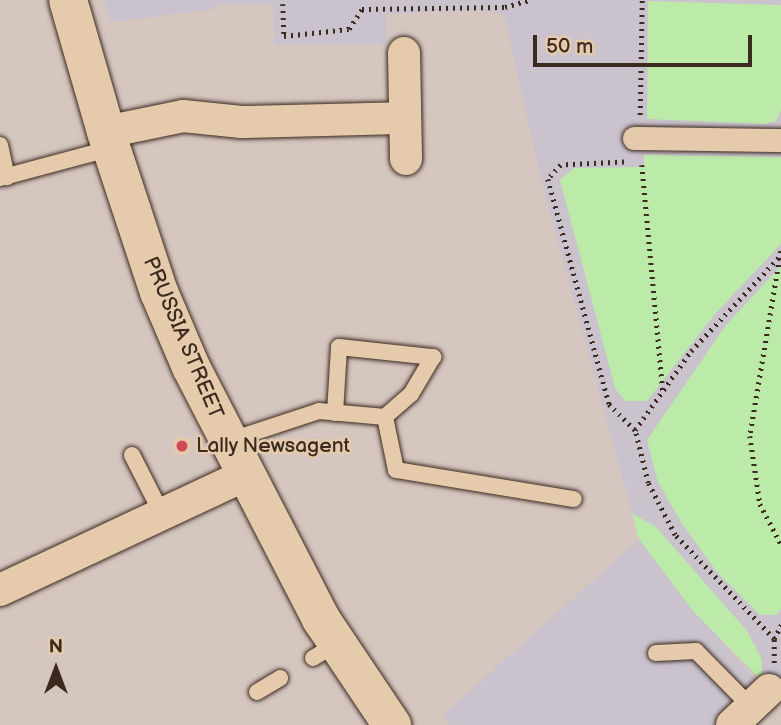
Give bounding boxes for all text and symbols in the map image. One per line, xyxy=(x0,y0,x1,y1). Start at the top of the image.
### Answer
scale bar xyxy=(536,21,755,65)
text: 50 m xyxy=(546,34,593,59)
street label: PRUSSIA STREET xyxy=(137,253,229,423)
place label: Lally Newsagent xyxy=(196,433,351,459)
marker: Lally Newsagent xyxy=(174,438,190,454)
north arrow xyxy=(21,634,91,704)
text: N xyxy=(49,636,63,659)

